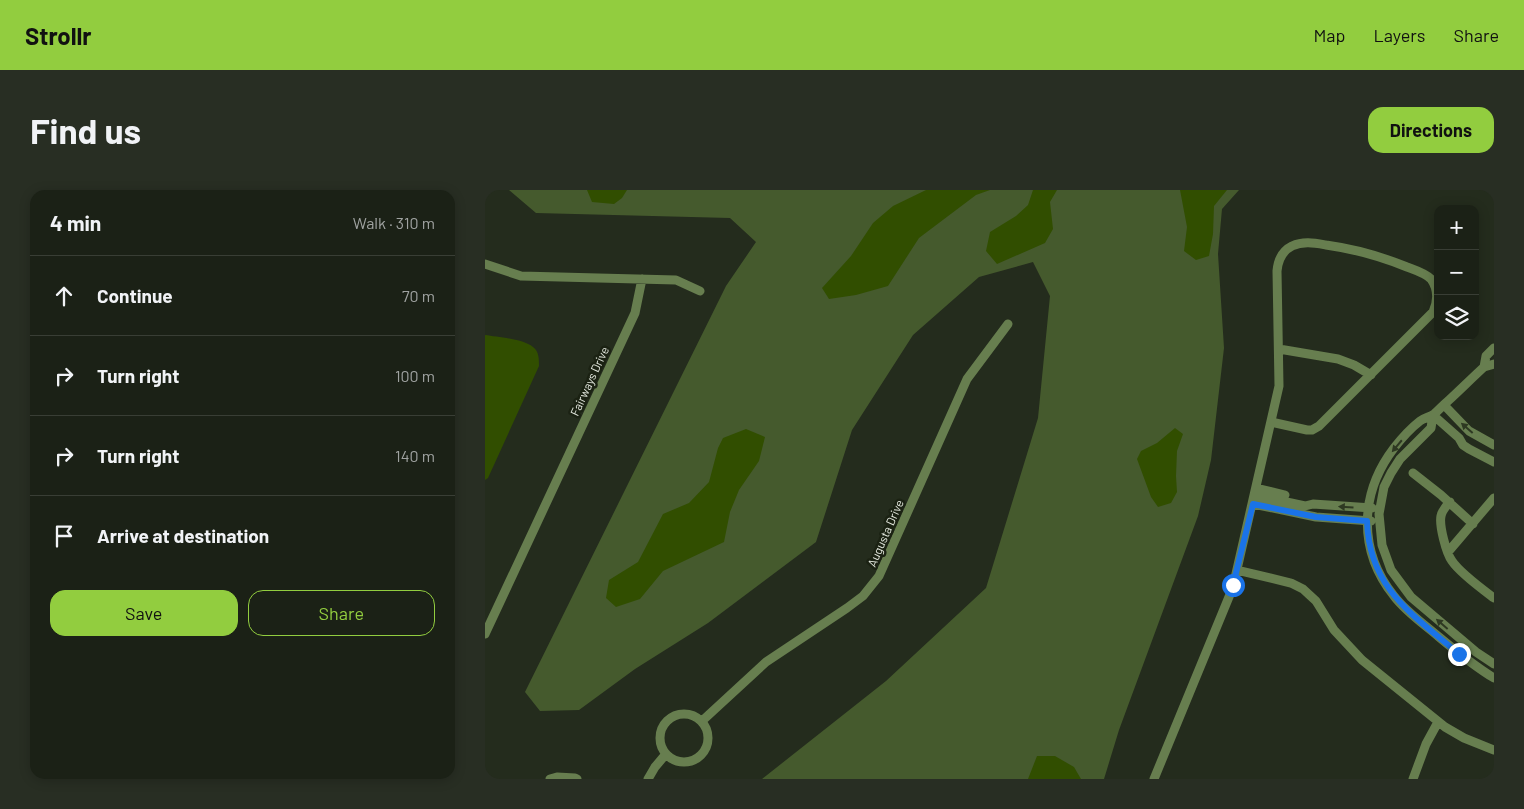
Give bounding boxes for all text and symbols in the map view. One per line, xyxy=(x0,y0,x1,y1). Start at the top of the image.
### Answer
text: Strollr xyxy=(25,21,92,50)
text: Map xyxy=(1313,24,1345,46)
text: Layers xyxy=(1373,24,1426,46)
text: Share xyxy=(1454,24,1499,46)
button: Directions xyxy=(1368,107,1494,153)
text: Find us xyxy=(30,109,141,151)
map controls xyxy=(1434,205,1479,340)
button: + xyxy=(1434,205,1479,250)
text: 4 min xyxy=(50,210,101,235)
text: Walk · 310 m xyxy=(353,213,435,232)
button: − xyxy=(1434,250,1479,295)
icon: ahead xyxy=(50,282,78,310)
text: Continue xyxy=(97,284,173,307)
text: 70 m xyxy=(402,286,435,305)
button: layers xyxy=(1434,295,1479,340)
street label: Fairways Drive xyxy=(567,344,611,418)
icon: right xyxy=(50,362,78,390)
text: Turn right xyxy=(97,364,179,387)
text: 100 m xyxy=(395,366,435,385)
one-way arrow xyxy=(1460,422,1473,433)
one-way arrow xyxy=(1391,439,1402,452)
icon: right xyxy=(50,442,78,470)
text: Turn right xyxy=(97,444,179,467)
text: 140 m xyxy=(395,446,435,465)
street label: Augusta Drive xyxy=(864,497,906,569)
one-way arrow xyxy=(1338,503,1354,511)
icon: arrive xyxy=(50,522,78,550)
text: Arrive at destination xyxy=(97,524,269,547)
route start xyxy=(1222,574,1245,597)
button: Save xyxy=(50,590,238,636)
button: Share xyxy=(248,590,435,636)
one-way arrow xyxy=(1436,618,1449,629)
route end xyxy=(1448,643,1471,666)

